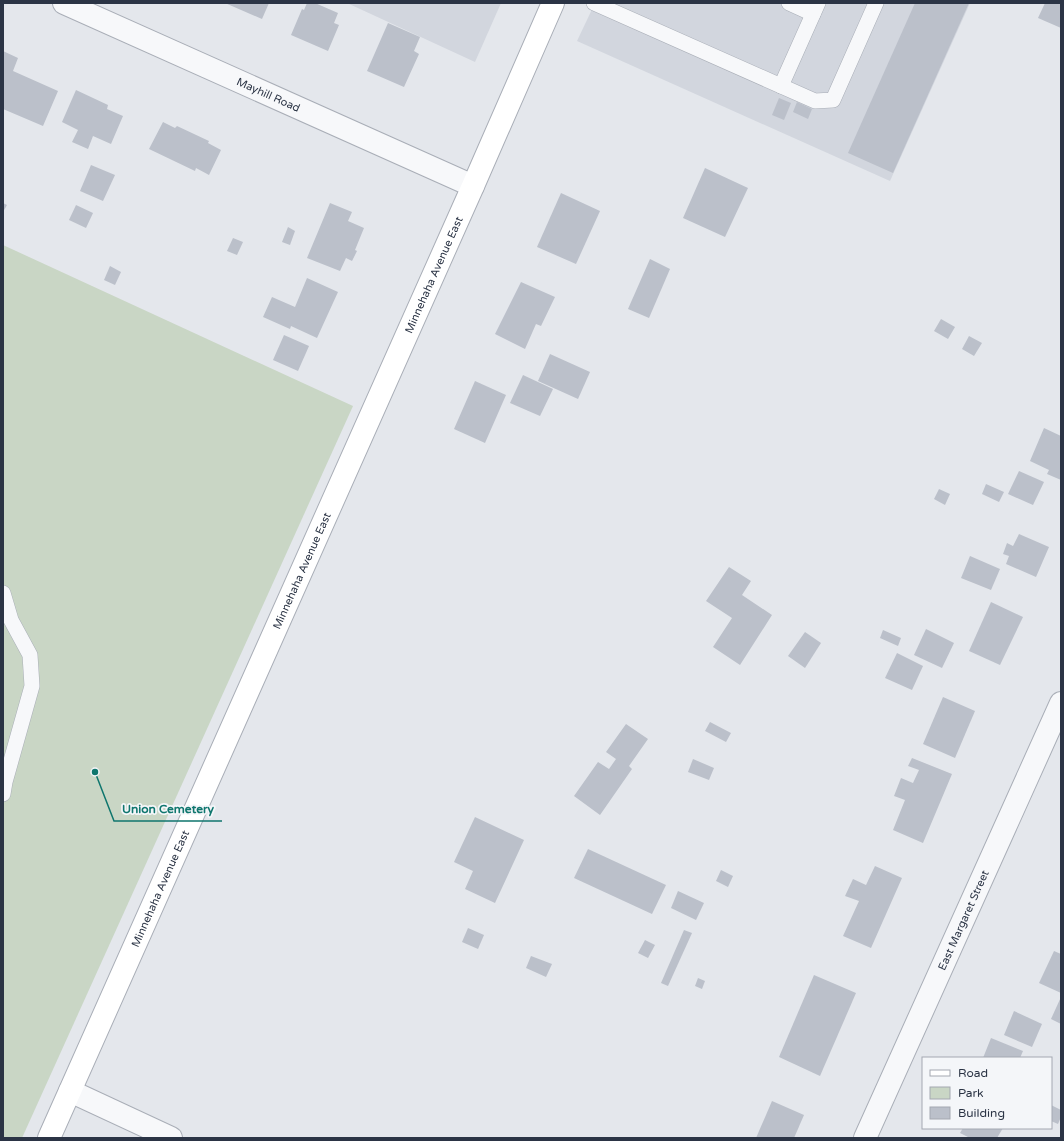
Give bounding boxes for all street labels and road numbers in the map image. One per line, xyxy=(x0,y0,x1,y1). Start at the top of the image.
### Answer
street label: Mayhill Road xyxy=(234,75,302,115)
street label: Minnehaha Avenue East xyxy=(402,215,466,335)
street label: Minnehaha Avenue East xyxy=(270,511,334,631)
street label: Minnehaha Avenue East xyxy=(129,828,192,949)
street label: East Margaret Street xyxy=(935,868,992,972)

